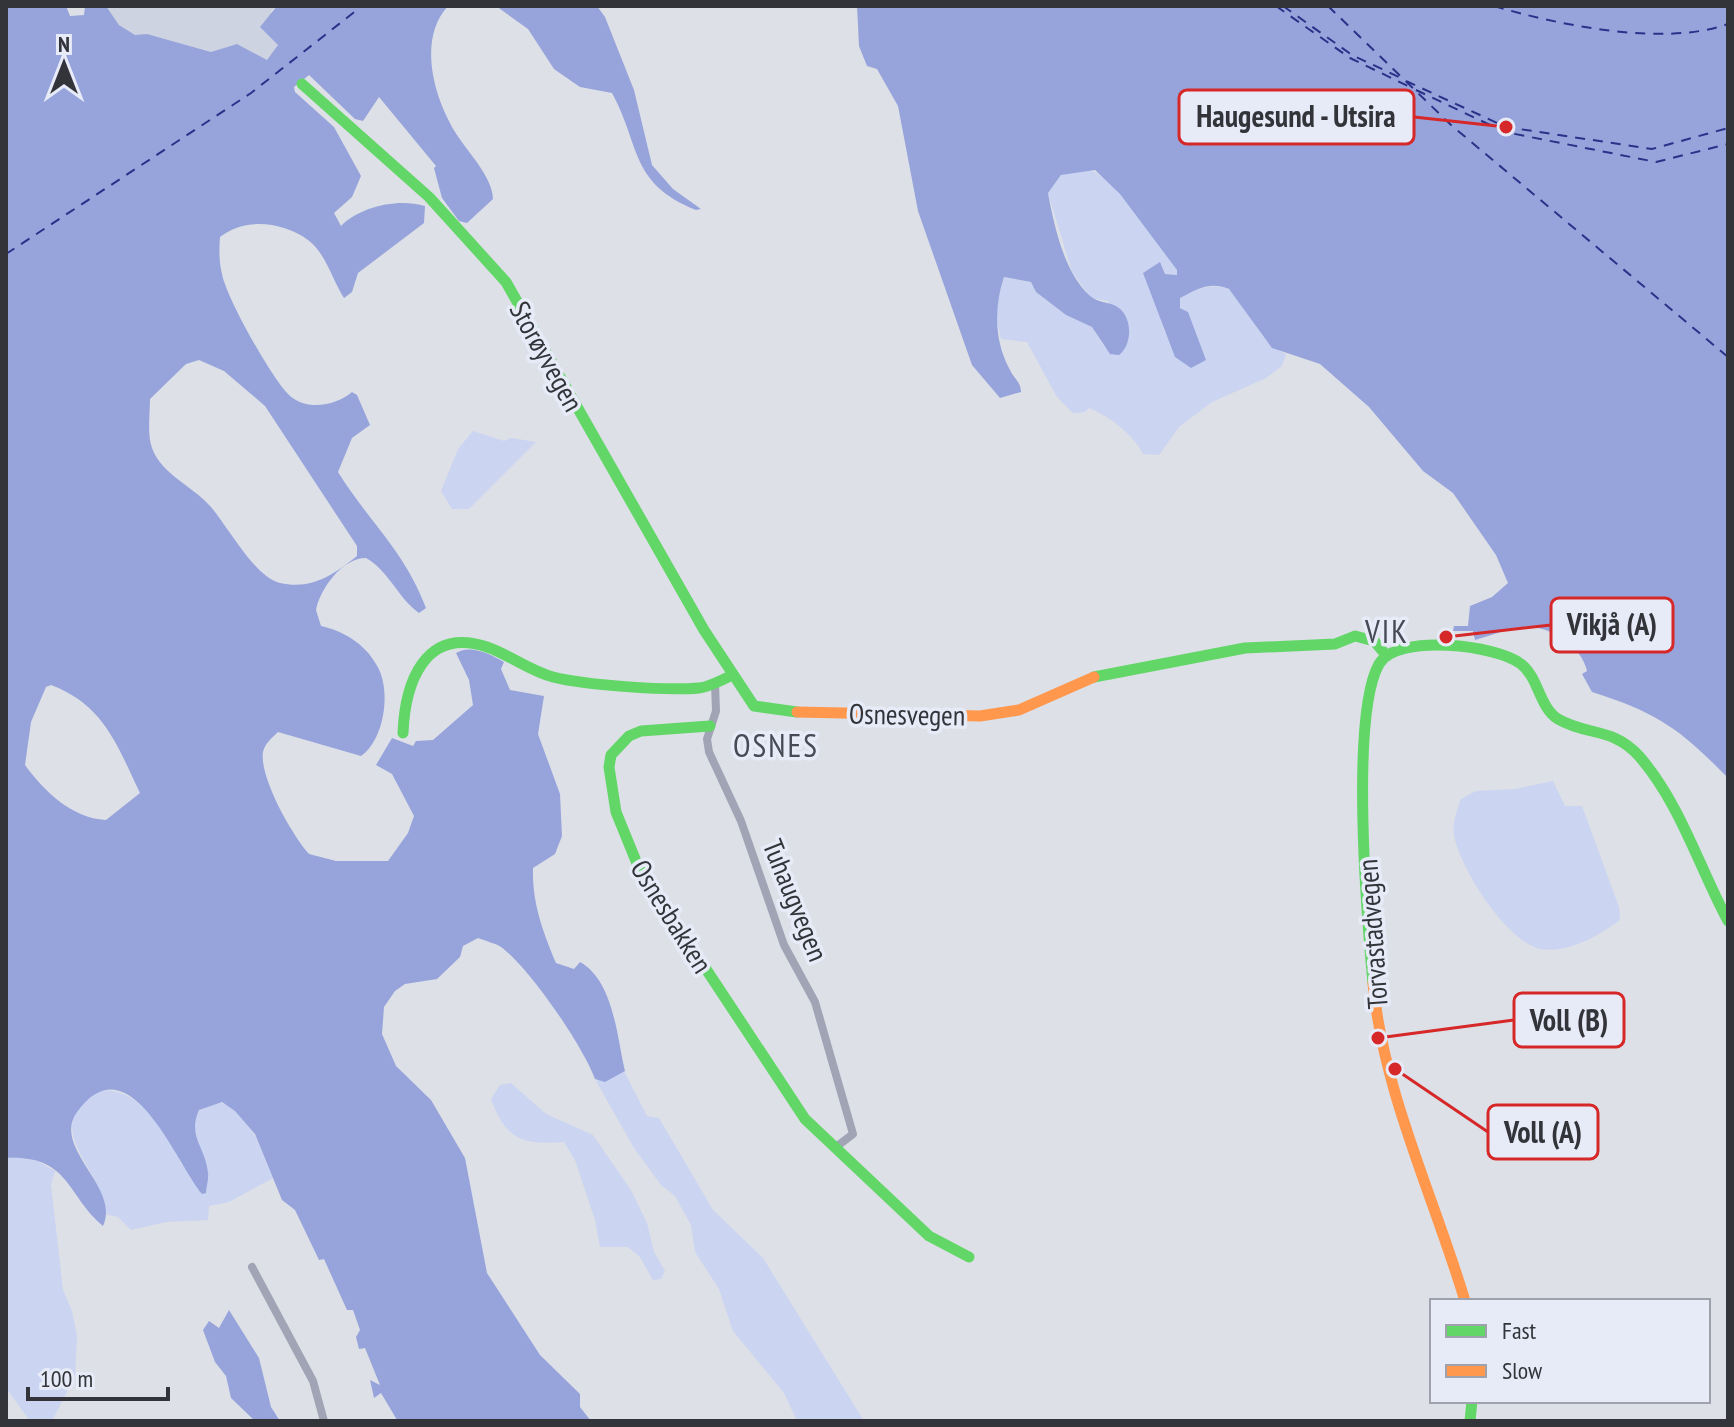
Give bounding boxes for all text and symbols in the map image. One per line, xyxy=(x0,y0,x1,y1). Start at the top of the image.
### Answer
north arrow xyxy=(24,24,104,104)
text: N xyxy=(58,30,70,58)
callout: Haugesund - Utsira xyxy=(1179,90,1414,144)
text: Haugesund - Utsira xyxy=(1196,96,1396,135)
street label: Storøyvegen xyxy=(502,294,592,418)
callout: Vikjå (A) xyxy=(1551,598,1673,652)
text: Vikjå (A) xyxy=(1566,604,1657,643)
district label: VIK xyxy=(1364,610,1409,652)
street label: Osnesvegen xyxy=(849,694,965,734)
district label: OSNES xyxy=(733,724,819,766)
street label: Tuhaugvegen xyxy=(755,834,837,966)
street label: Osnesbakken xyxy=(623,852,721,980)
street label: Torvastadvegen xyxy=(1348,858,1396,1010)
callout: Voll (B) xyxy=(1514,993,1624,1047)
text: Voll (B) xyxy=(1529,1000,1608,1039)
callout: Voll (A) xyxy=(1488,1105,1598,1159)
text: Voll (A) xyxy=(1503,1112,1582,1151)
legend xyxy=(1430,1299,1710,1403)
text: Fast xyxy=(1502,1315,1537,1346)
scale bar xyxy=(28,1351,168,1401)
text: Slow xyxy=(1502,1355,1543,1386)
text: 100 m xyxy=(40,1363,93,1394)

